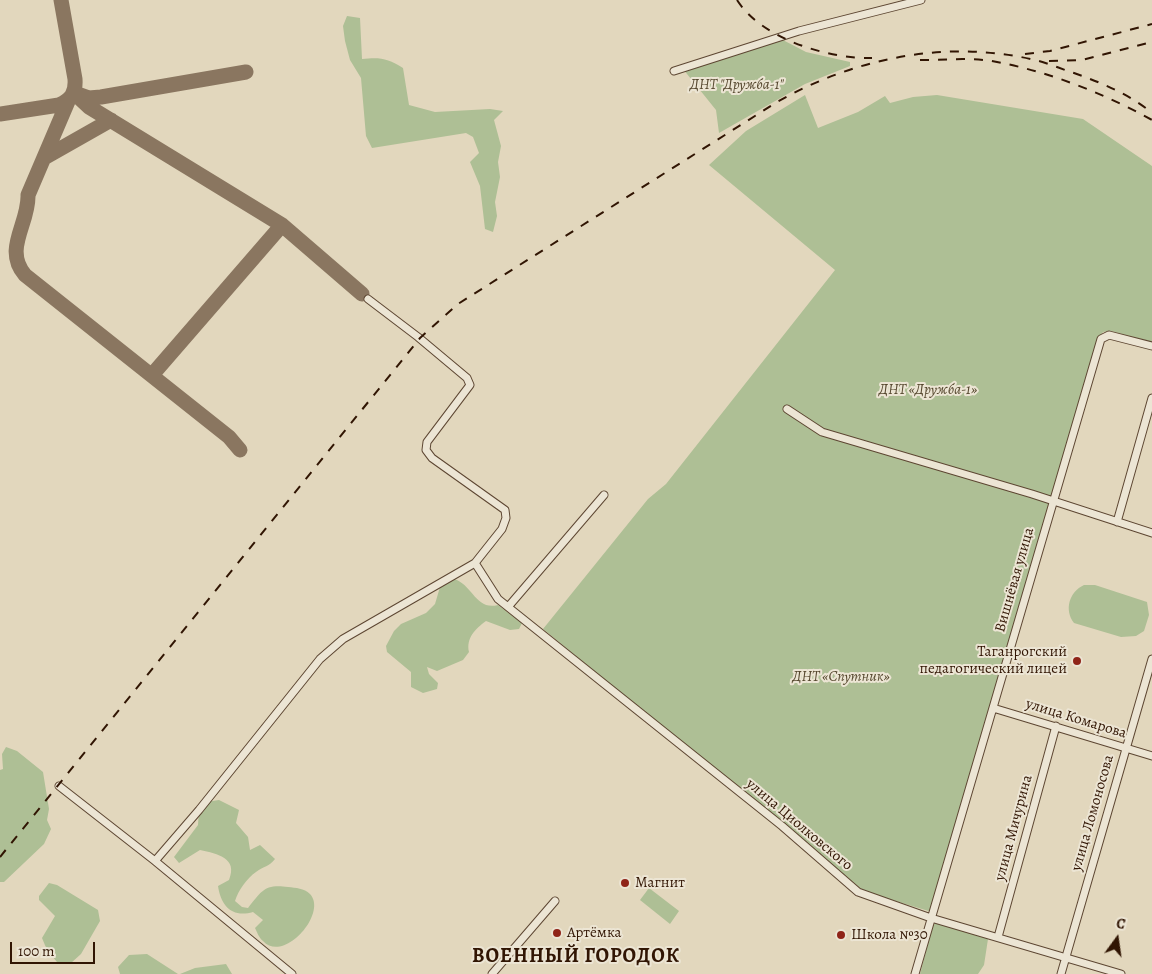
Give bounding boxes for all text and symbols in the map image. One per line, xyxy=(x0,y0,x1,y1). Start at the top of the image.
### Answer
park label: ДНТ "Дружба-1" xyxy=(690,76,784,94)
park label: ДНТ «Дружба-1» xyxy=(879,381,977,399)
street label: Вишнёвая улица xyxy=(991,526,1039,634)
place label: Таганрогский педагогический лицей xyxy=(919,643,1067,678)
marker: Таганрогский педагогический лицей xyxy=(1071,655,1083,667)
park label: ДНТ «Спутник» xyxy=(792,668,890,686)
street label: улица Комарова xyxy=(1023,695,1129,743)
street label: улица Ломоносова xyxy=(1068,753,1118,873)
street label: улица Мичурина xyxy=(991,773,1037,883)
street label: улица Циолковского xyxy=(742,775,856,875)
place label: Магнит xyxy=(635,874,685,892)
marker: Магнит xyxy=(619,877,631,889)
north arrow xyxy=(1092,914,1142,964)
text: С xyxy=(1114,914,1127,934)
place label: Артёмка xyxy=(567,924,621,942)
place label: Школа №30 xyxy=(851,926,928,944)
marker: Артёмка xyxy=(551,927,563,939)
marker: Школа №30 xyxy=(835,929,847,941)
scale bar xyxy=(12,932,98,964)
text: 100 m xyxy=(18,941,55,961)
district label: ВОЕННЫЙ ГОРОДОК xyxy=(470,945,682,969)

